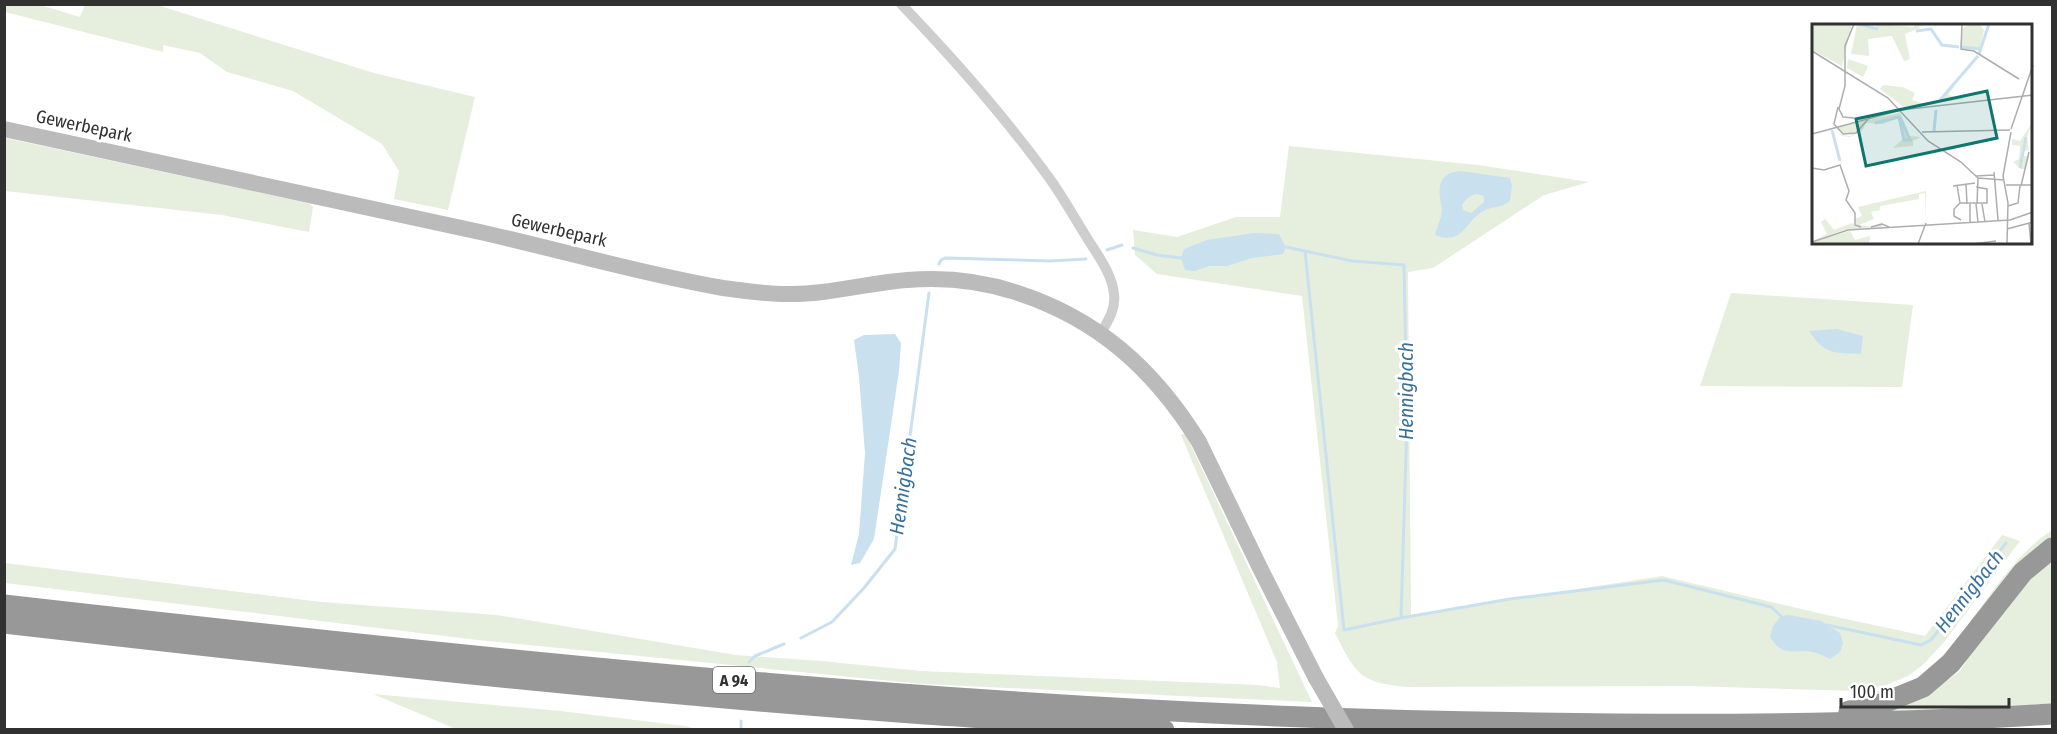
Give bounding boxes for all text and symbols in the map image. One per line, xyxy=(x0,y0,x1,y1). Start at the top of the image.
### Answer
inset map xyxy=(1812,24,2033,244)
street label: Gewerbepark xyxy=(34,105,135,147)
street label: Gewerbepark xyxy=(509,208,610,252)
water label: Hennigbach xyxy=(1394,342,1418,440)
water label: Hennigbach xyxy=(884,436,922,536)
water label: Hennigbach xyxy=(1929,545,2009,637)
road number: A 94 xyxy=(713,667,755,693)
scale bar xyxy=(1841,671,2009,709)
text: 100 m xyxy=(1850,681,1894,703)

